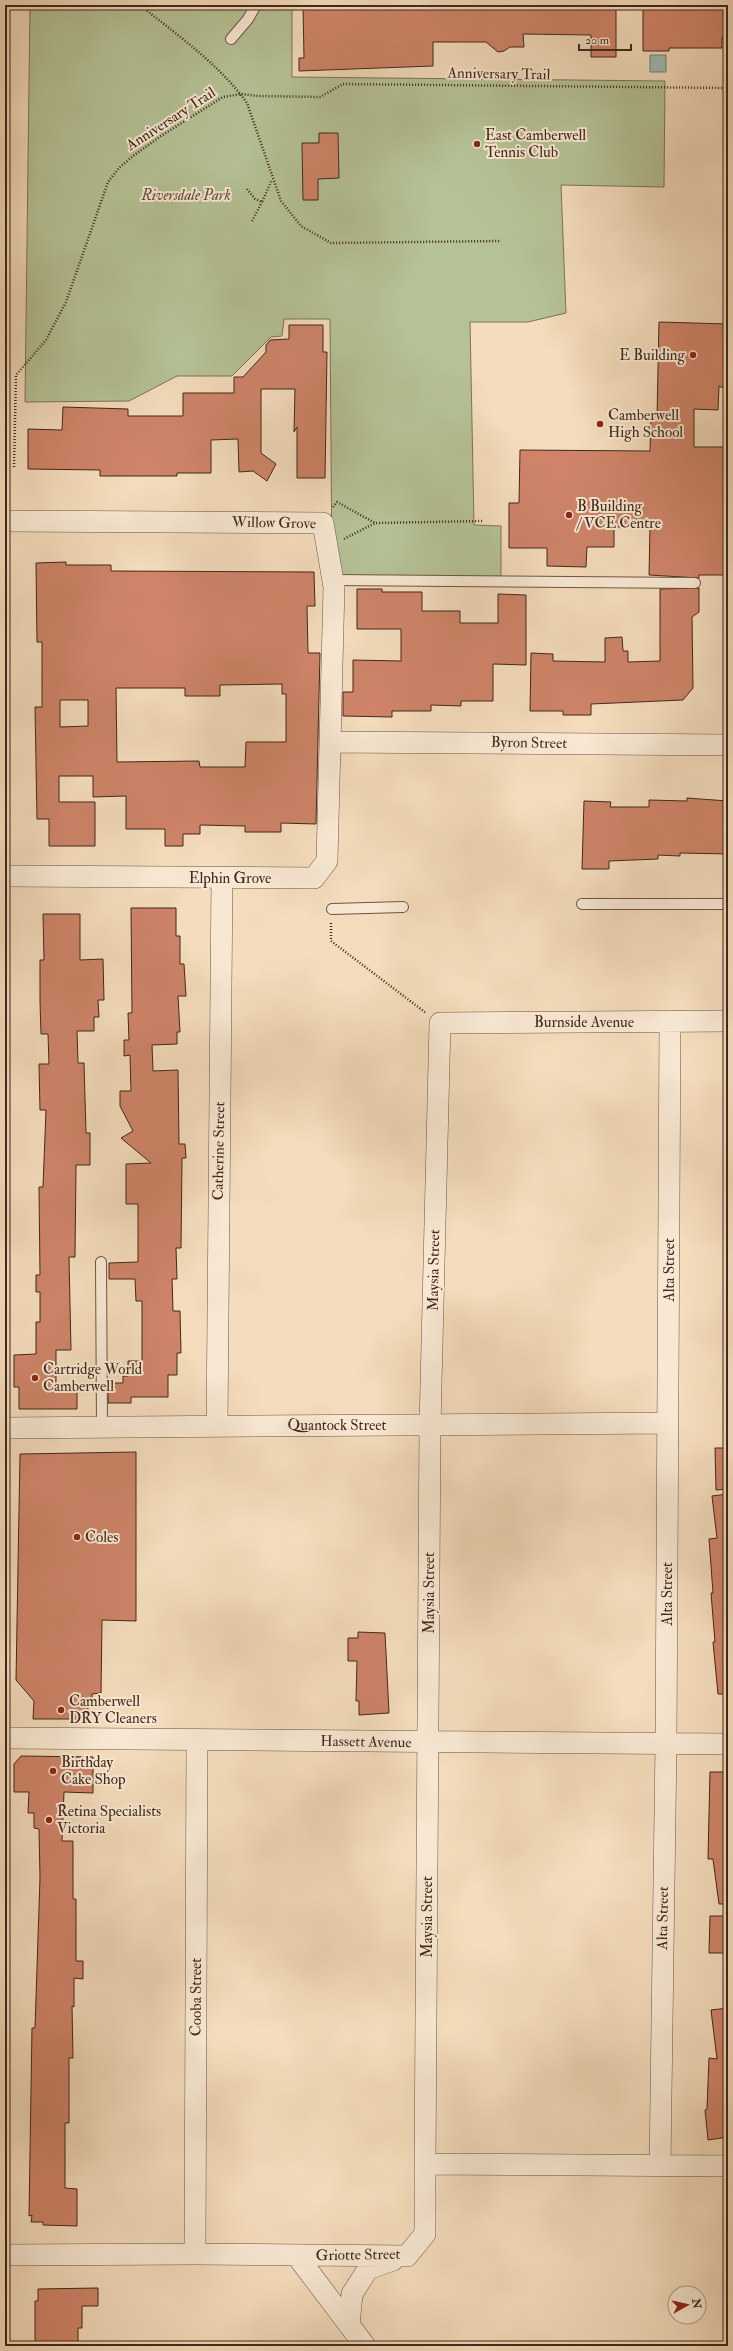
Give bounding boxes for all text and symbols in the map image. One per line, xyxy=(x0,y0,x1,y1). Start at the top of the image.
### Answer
scale bar xyxy=(579,26,631,52)
text: 20 m xyxy=(585,33,610,48)
street label: Anniversary Trail xyxy=(446,64,551,84)
street label: Anniversary Trail xyxy=(122,83,219,156)
place label: East Camberwell Tennis Club xyxy=(485,126,586,162)
marker: East Camberwell Tennis Club xyxy=(472,139,482,149)
park label: Riversdale Park xyxy=(140,186,231,205)
place label: E Building xyxy=(619,346,686,365)
marker: E Building xyxy=(688,350,698,360)
place label: Camberwell High School xyxy=(608,406,683,442)
marker: Camberwell High School xyxy=(595,419,605,429)
place label: B Building / VCE Centre xyxy=(576,497,661,533)
marker: B Building / VCE Centre xyxy=(564,510,574,520)
street label: Willow Grove xyxy=(231,513,316,533)
street label: Byron Street xyxy=(491,733,567,753)
street label: Elphin Grove xyxy=(189,869,271,889)
street label: Burnside Avenue xyxy=(534,1013,634,1032)
street label: Catherine Street xyxy=(209,1101,229,1201)
street label: Maysia Street xyxy=(424,1229,444,1311)
street label: Alta Street xyxy=(660,1238,679,1303)
place label: Cartridge World Camberwell xyxy=(43,1360,143,1396)
marker: Cartridge World Camberwell xyxy=(30,1373,40,1383)
street label: Quantock Street xyxy=(288,1416,387,1435)
place label: Coles xyxy=(85,1528,118,1547)
marker: Coles xyxy=(72,1532,82,1542)
street label: Maysia Street xyxy=(420,1552,439,1634)
street label: Alta Street xyxy=(658,1562,677,1627)
place label: Camberwell DRY Cleaners xyxy=(69,1692,157,1728)
marker: Camberwell DRY Cleaners xyxy=(56,1705,66,1715)
street label: Hassett Avenue xyxy=(320,1732,412,1752)
place label: Birthday Cake Shop xyxy=(61,1753,126,1790)
marker: Birthday Cake Shop xyxy=(48,1766,58,1776)
place label: Retina Specialists Victoria xyxy=(57,1802,161,1838)
marker: Retina Specialists Victoria xyxy=(44,1815,54,1825)
street label: Maysia Street xyxy=(418,1876,437,1958)
street label: Alta Street xyxy=(653,1886,673,1951)
street label: Cooba Street xyxy=(187,1958,206,2036)
street label: Griotte Street xyxy=(316,2245,401,2265)
north arrow xyxy=(667,2285,707,2325)
text: N xyxy=(689,2297,704,2311)

